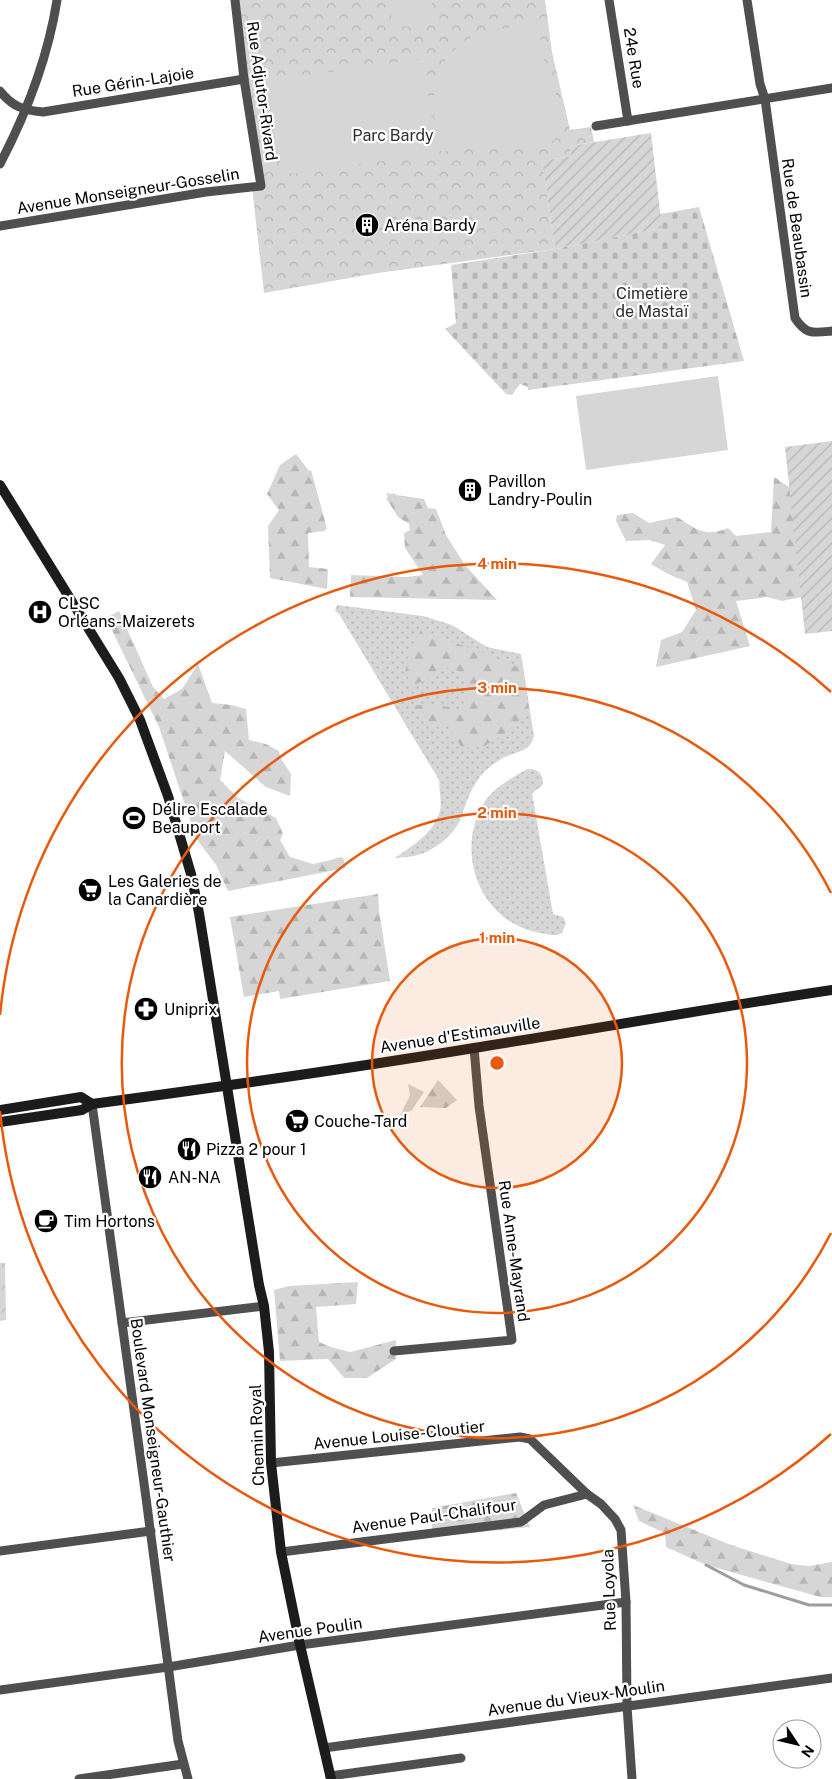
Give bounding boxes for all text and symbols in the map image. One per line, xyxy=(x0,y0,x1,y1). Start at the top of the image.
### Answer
street label: Rue Adjutor-Rivard xyxy=(243,20,281,162)
street label: 24e Rue xyxy=(620,26,648,90)
street label: Rue Gérin-Lajoie xyxy=(71,63,195,101)
park label: Parc Bardy xyxy=(352,126,434,145)
street label: Rue de Beaubassin xyxy=(778,157,816,299)
street label: Avenue Monseigneur-Gosselin xyxy=(15,164,241,218)
building icon: Aréna Bardy xyxy=(354,212,380,238)
place label: Aréna Bardy xyxy=(384,216,477,235)
park label: Cimetière de Mastaï xyxy=(615,284,689,321)
place label: Pavillon Landry-Poulin xyxy=(488,472,592,509)
building icon: Pavillon Landry-Poulin xyxy=(457,477,483,503)
text: 4 min xyxy=(477,555,517,572)
place label: CLSC Orléans-Maizerets xyxy=(58,594,195,631)
hospital icon: CLSC Orléans-Maizerets xyxy=(27,599,53,625)
text: 3 min xyxy=(477,679,517,696)
place label: Délire Escalade Beauport xyxy=(152,800,268,837)
text: 2 min xyxy=(477,804,517,821)
sports icon: Délire Escalade Beauport xyxy=(121,805,147,831)
place label: Les Galeries de la Canardière xyxy=(108,872,222,909)
supermarket icon: Les Galeries de la Canardière xyxy=(77,877,103,903)
text: 1 min xyxy=(479,929,515,946)
pharmacy icon: Uniprix xyxy=(133,996,159,1022)
place label: Uniprix xyxy=(164,1000,217,1019)
street label: Avenue d'Estimauville xyxy=(378,1013,542,1057)
centre of rings xyxy=(488,1054,506,1072)
supermarket icon: Couche-Tard xyxy=(284,1108,310,1134)
place label: Couche-Tard xyxy=(314,1112,407,1131)
restaurant icon: Pizza 2 pour 1 xyxy=(176,1136,202,1162)
place label: Pizza 2 pour 1 xyxy=(206,1140,307,1159)
restaurant icon: AN-NA xyxy=(137,1164,163,1190)
place label: AN-NA xyxy=(168,1168,221,1187)
street label: Rue Anne-Mayrand xyxy=(495,1179,533,1323)
cafe icon: Tim Hortons xyxy=(33,1208,59,1234)
place label: Tim Hortons xyxy=(64,1212,155,1231)
street label: Boulevard Monseigneur-Gauthier xyxy=(126,1317,180,1563)
street label: Chemin Royal xyxy=(246,1384,268,1486)
street label: Avenue Louise-Cloutier xyxy=(312,1417,486,1453)
street label: Avenue Paul-Chalifour xyxy=(350,1495,518,1537)
street label: Rue Loyola xyxy=(598,1549,620,1631)
street label: Avenue Poulin xyxy=(257,1613,363,1647)
street label: Avenue du Vieux-Moulin xyxy=(486,1676,666,1720)
north arrow xyxy=(772,1719,822,1769)
text: N xyxy=(798,1742,817,1761)

